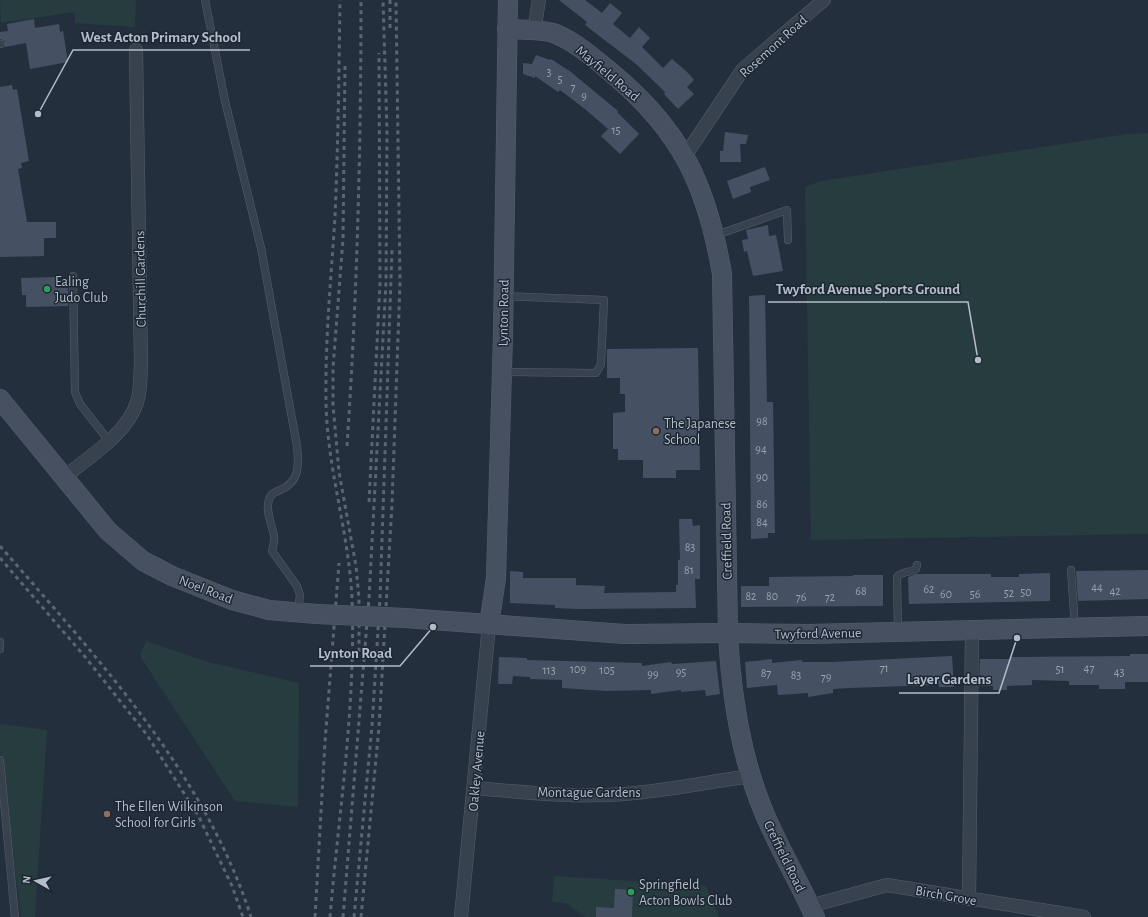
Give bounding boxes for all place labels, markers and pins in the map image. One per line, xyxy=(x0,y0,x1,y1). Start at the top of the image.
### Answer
callout: West Acton Primary School xyxy=(73,23,250,50)
place label: Ealing Judo Club xyxy=(55,275,108,305)
callout: Twyford Avenue Sports Ground xyxy=(768,275,968,302)
marker: Ealing Judo Club xyxy=(42,284,52,294)
place label: The Japanese School xyxy=(664,417,736,447)
marker: The Japanese School xyxy=(651,426,661,436)
callout: Lynton Road xyxy=(310,639,400,666)
callout: Layer Gardens xyxy=(899,666,999,693)
place label: The Ellen Wilkinson School for Girls xyxy=(115,800,223,830)
marker: The Ellen Wilkinson School for Girls xyxy=(102,809,112,819)
place label: Springfield Acton Bowls Club xyxy=(639,878,732,908)
marker: Springfield Acton Bowls Club xyxy=(626,887,636,897)

